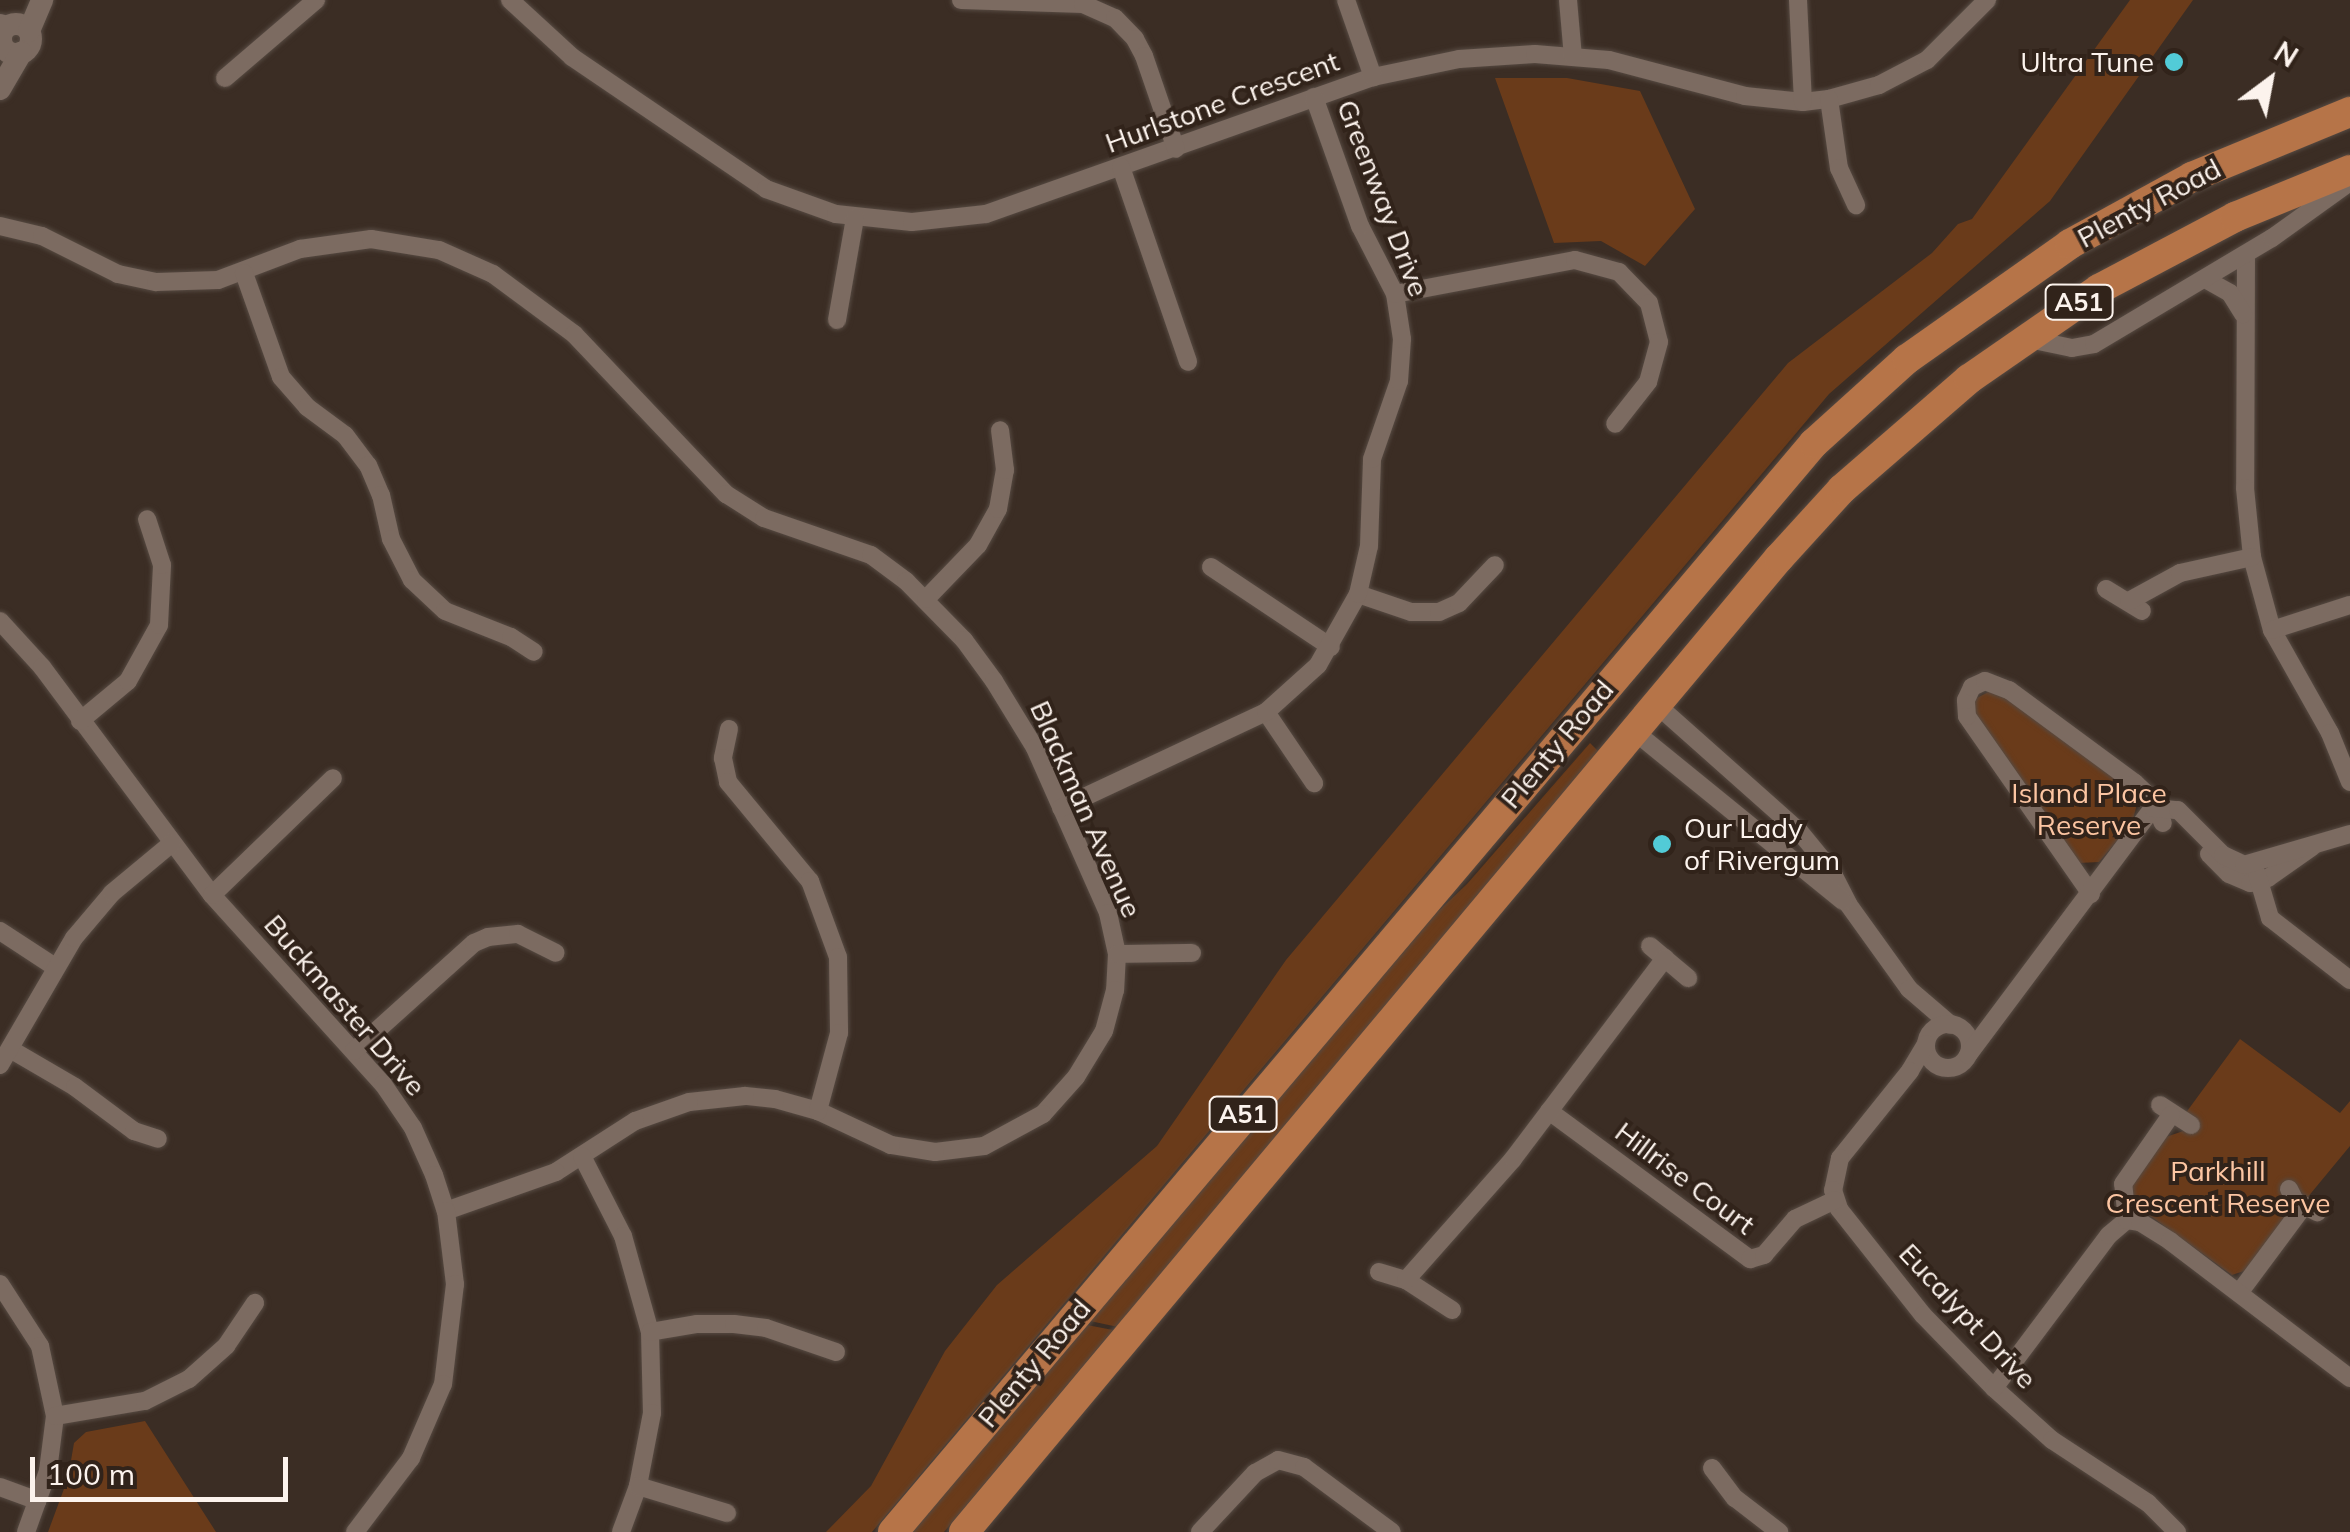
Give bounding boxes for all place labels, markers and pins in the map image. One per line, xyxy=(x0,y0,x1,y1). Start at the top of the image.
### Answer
place label: Ultra Tune xyxy=(2020,45,2154,79)
marker: Ultra Tune xyxy=(2163,51,2185,73)
place label: Our Lady of Rivergum xyxy=(1684,811,1840,877)
marker: Our Lady of Rivergum xyxy=(1649,831,1675,857)

